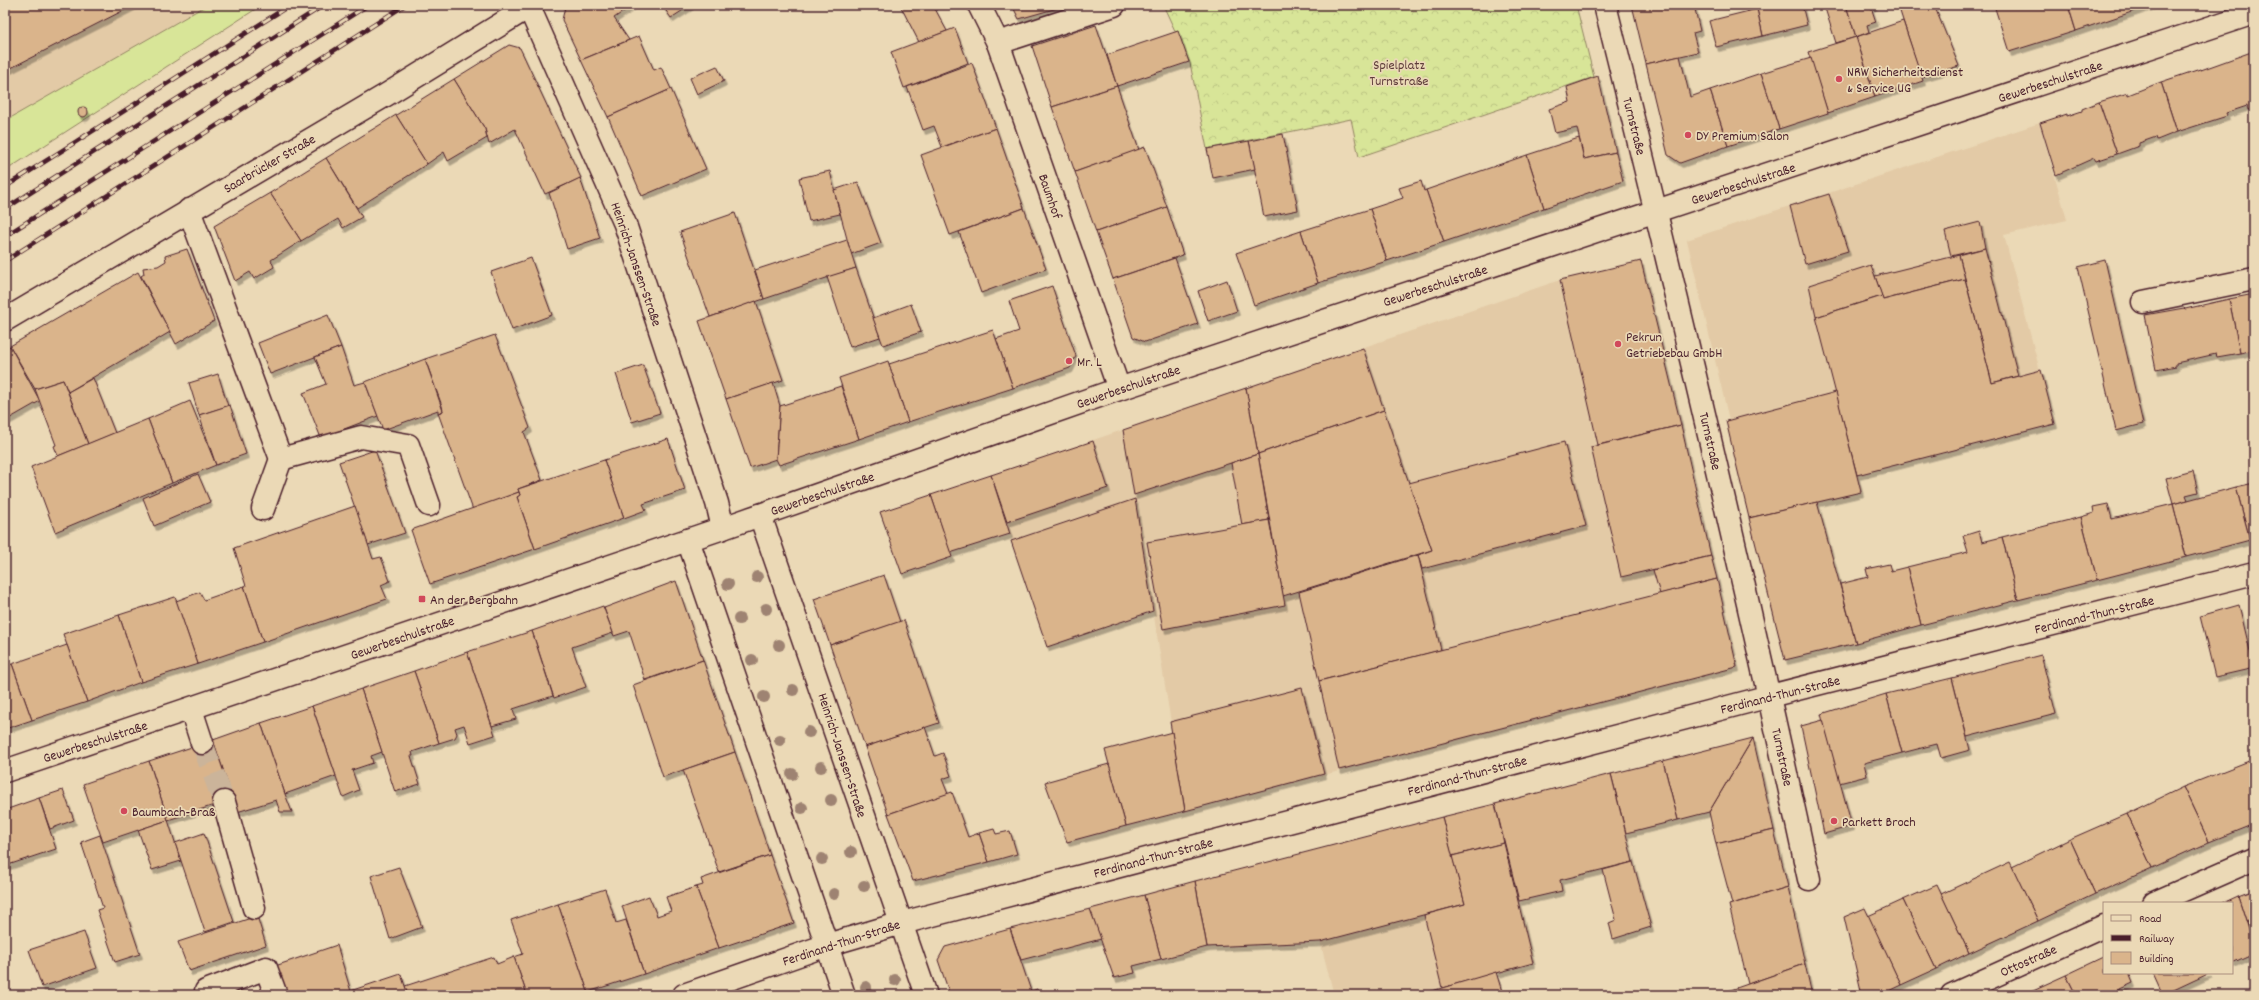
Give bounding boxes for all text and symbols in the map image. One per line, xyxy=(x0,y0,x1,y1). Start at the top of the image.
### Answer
park label: Spielplatz Turnstraße xyxy=(1370,56,1428,92)
street label: Gewerbeschulstraße xyxy=(1996,57,2105,109)
place label: NRW Sicherheitsdienst & Service UG xyxy=(1847,63,1963,99)
marker: NRW Sicherheitsdienst & Service UG xyxy=(1834,74,1844,84)
street label: Turnstraße xyxy=(1616,95,1650,157)
place label: DY Premium Salon xyxy=(1696,127,1789,147)
street label: Saarbrücker Straße xyxy=(220,130,320,199)
marker: DY Premium Salon xyxy=(1683,130,1693,140)
street label: Gewerbeschulstraße xyxy=(1689,159,1798,211)
street label: Baumhof xyxy=(1032,171,1066,223)
street label: Heinrich-Janssen-Straße xyxy=(604,200,666,329)
street label: Gewerbeschulstraße xyxy=(1381,261,1490,313)
place label: Pekrun Getriebebau GmbH xyxy=(1626,328,1722,364)
marker: Pekrun Getriebebau GmbH xyxy=(1613,339,1623,349)
place label: Mr. L xyxy=(1077,353,1102,373)
marker: Mr. L xyxy=(1064,356,1074,366)
street label: Gewerbeschulstraße xyxy=(1074,361,1183,415)
street label: Turnstraße xyxy=(1693,410,1725,472)
street label: Gewerbeschulstraße xyxy=(768,468,877,522)
place label: An der Bergbahn xyxy=(430,591,518,611)
street label: Ferdinand-Thun-Straße xyxy=(2032,591,2156,640)
marker: An der Bergbahn xyxy=(417,594,427,604)
street label: Gewerbeschulstraße xyxy=(348,612,457,666)
street label: Ferdinand-Thun-Straße xyxy=(1718,671,1842,720)
street label: Heinrich-Janssen-Straße xyxy=(811,691,871,821)
street label: Gewerbeschulstraße xyxy=(41,717,150,769)
street label: Turnstraße xyxy=(1765,727,1797,788)
street label: Ferdinand-Thun-Straße xyxy=(1406,751,1529,802)
place label: Baumbach-Braß xyxy=(132,803,216,823)
marker: Baumbach-Braß xyxy=(119,806,129,816)
place label: Parkett Broch xyxy=(1842,813,1916,833)
marker: Parkett Broch xyxy=(1829,816,1839,826)
street label: Ferdinand-Thun-Straße xyxy=(1092,833,1215,884)
legend xyxy=(2103,902,2233,974)
text: Road xyxy=(2139,911,2161,928)
street label: Ferdinand-Thun-Straße xyxy=(780,915,903,972)
text: Railway xyxy=(2139,931,2175,948)
street label: Ottostraße xyxy=(1997,940,2060,983)
text: Building xyxy=(2139,951,2174,968)

